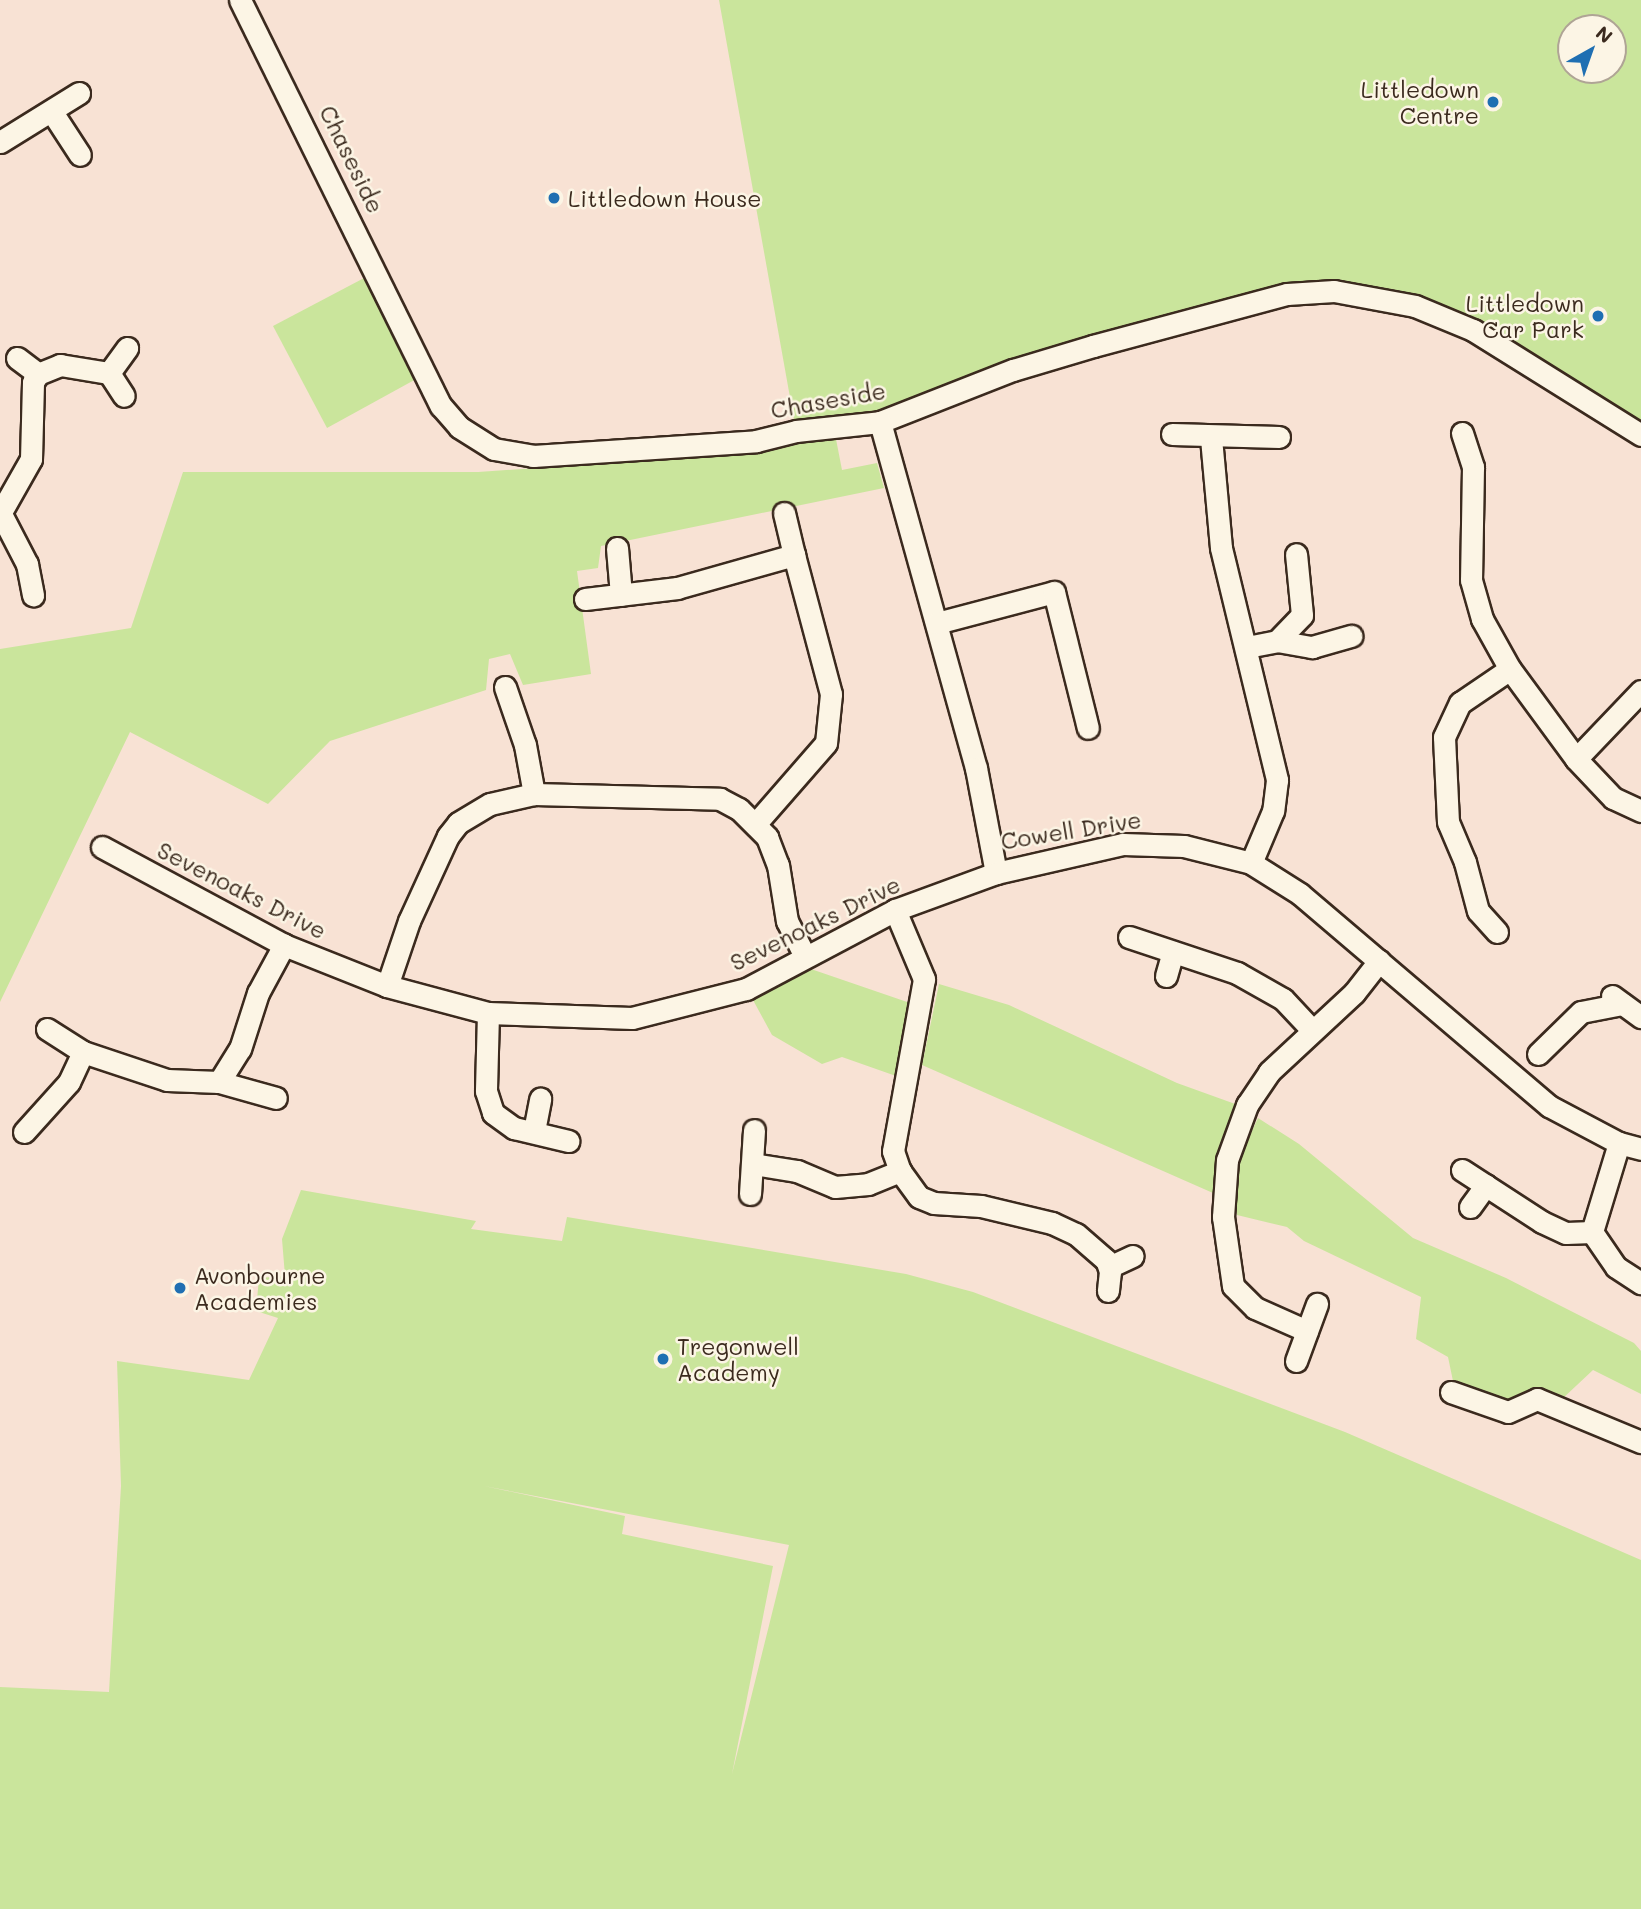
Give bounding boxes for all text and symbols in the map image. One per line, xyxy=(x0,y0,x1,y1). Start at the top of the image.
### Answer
north arrow xyxy=(1557,14,1627,84)
text: N xyxy=(1591,20,1618,48)
place label: Littledown Centre xyxy=(1361,75,1479,129)
marker: Littledown Centre xyxy=(1485,94,1501,110)
street label: Chaseside xyxy=(314,101,390,217)
place label: Littledown House xyxy=(568,184,762,212)
marker: Littledown House xyxy=(546,190,562,206)
place label: Littledown Car Park xyxy=(1466,289,1584,343)
marker: Littledown Car Park xyxy=(1590,308,1606,324)
street label: Chaseside xyxy=(768,376,888,424)
street label: Cowell Drive xyxy=(999,805,1143,855)
street label: Sevenoaks Drive xyxy=(153,836,331,944)
street label: Sevenoaks Drive xyxy=(725,870,905,976)
place label: Avonbourne Academies xyxy=(194,1261,326,1315)
marker: Avonbourne Academies xyxy=(172,1280,188,1296)
place label: Tregonwell Academy xyxy=(677,1332,799,1386)
marker: Tregonwell Academy xyxy=(655,1351,671,1367)

